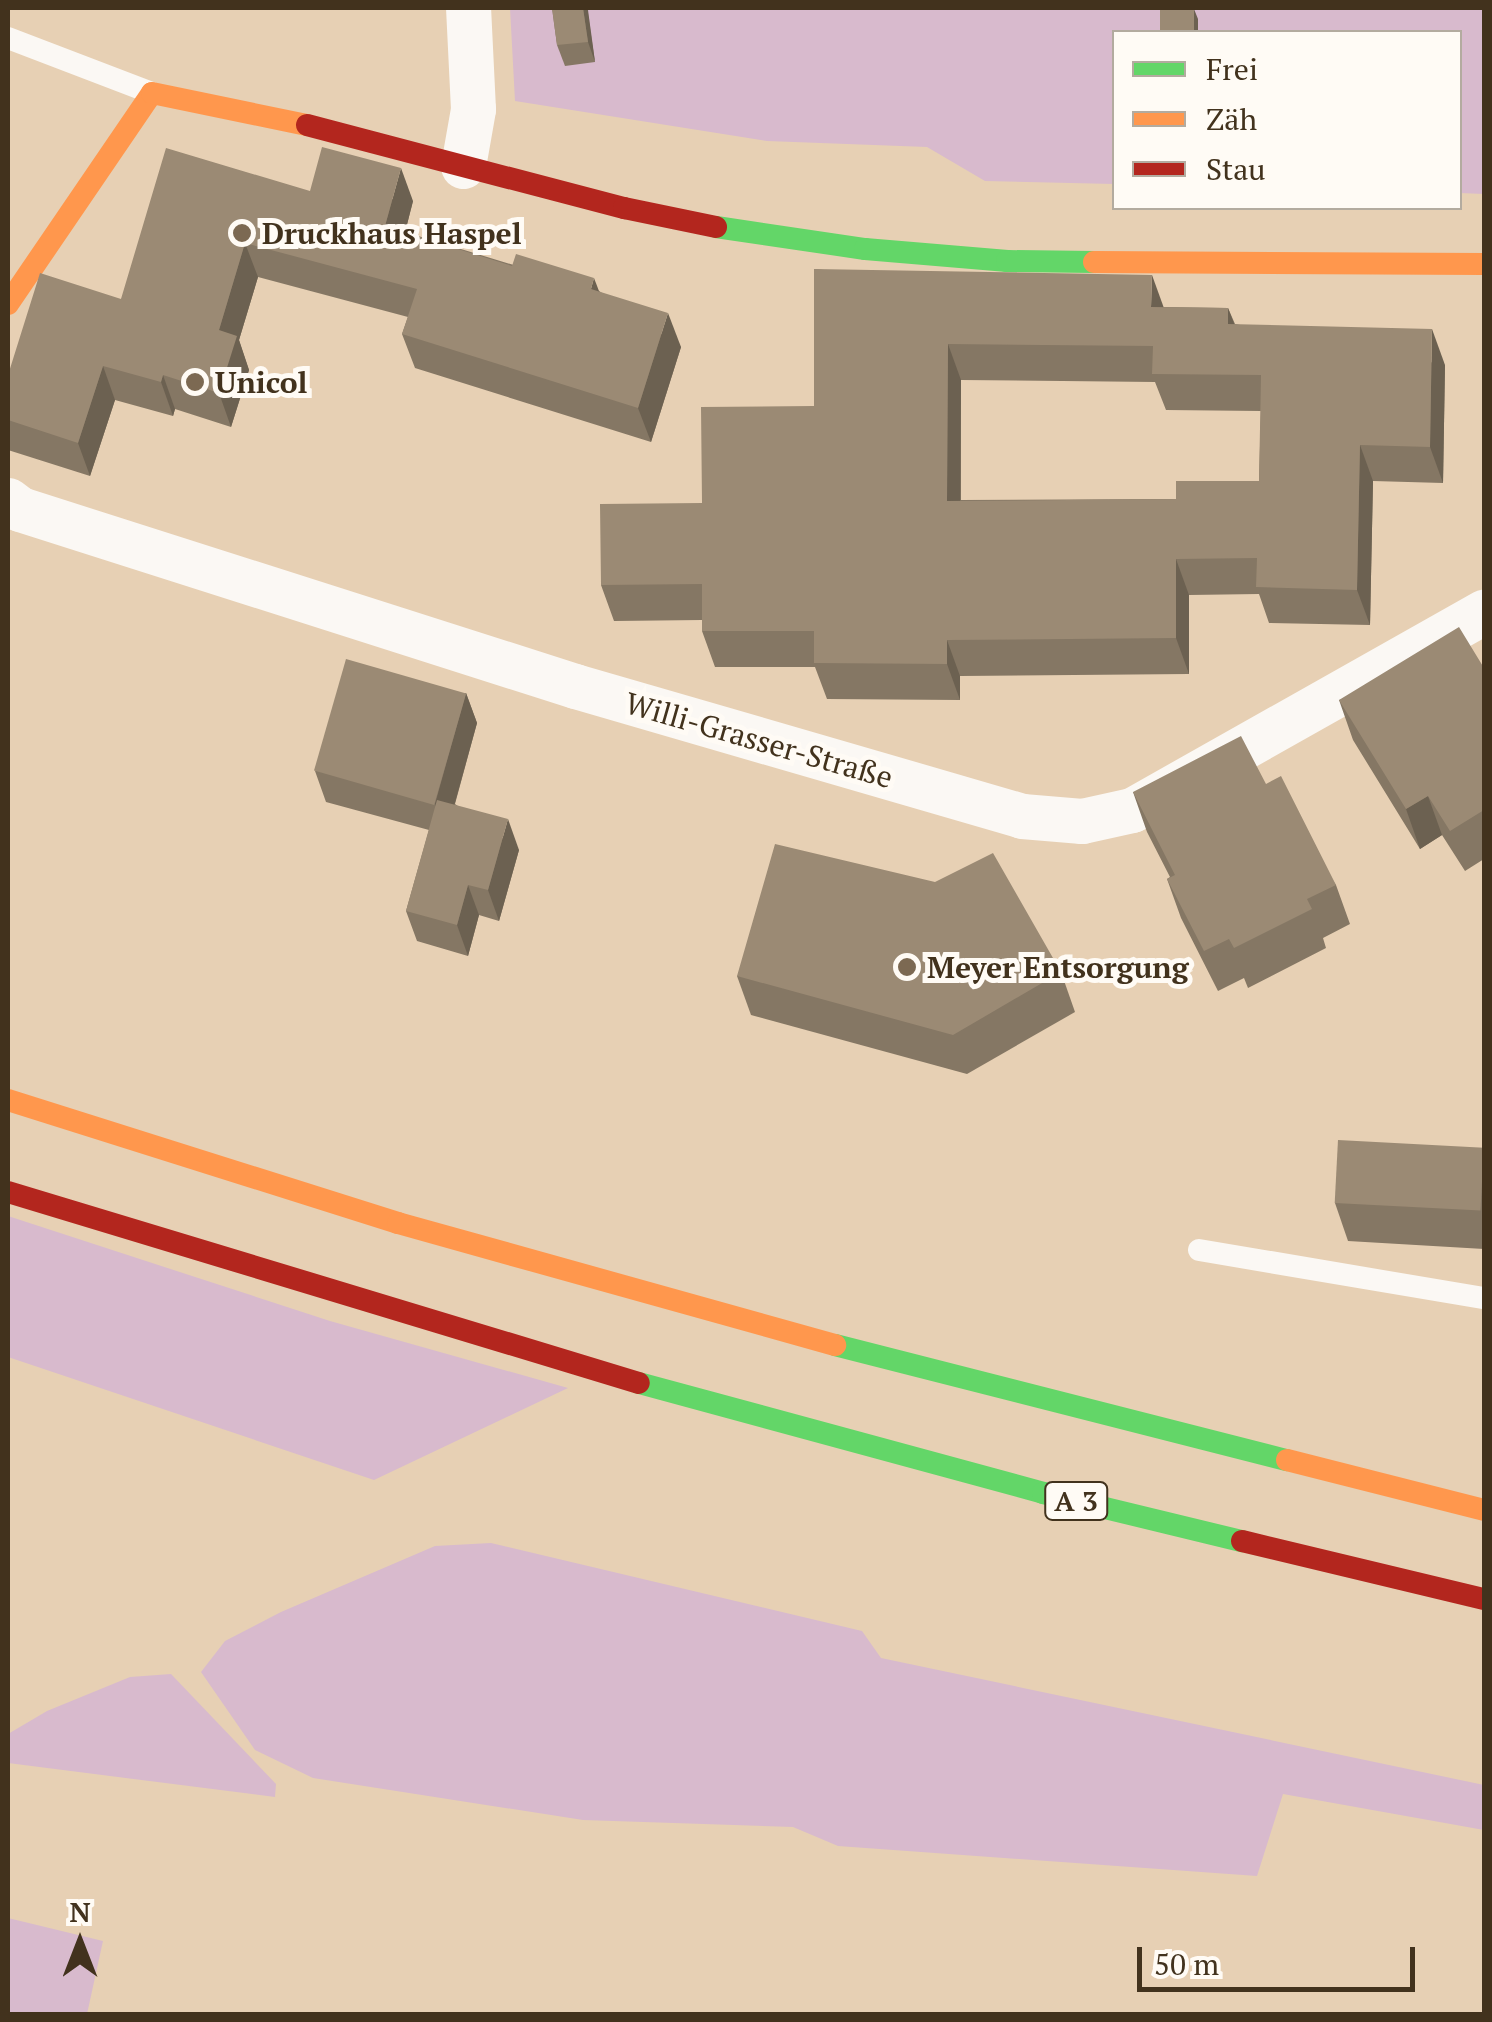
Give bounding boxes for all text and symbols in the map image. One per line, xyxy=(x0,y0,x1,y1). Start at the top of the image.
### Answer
legend xyxy=(1112,30,1462,210)
text: Frei xyxy=(1206,49,1258,89)
text: Zäh xyxy=(1206,99,1257,139)
text: Stau xyxy=(1206,149,1266,189)
place label: Druckhaus Haspel xyxy=(262,215,522,251)
marker: Druckhaus Haspel xyxy=(231,222,253,244)
place label: Unicol xyxy=(215,364,308,400)
marker: Unicol xyxy=(184,371,206,393)
street label: Willi-Grasser-Straße xyxy=(621,685,897,795)
place label: Meyer Entsorgung xyxy=(927,949,1189,985)
marker: Meyer Entsorgung xyxy=(896,956,918,978)
road number: A 3 xyxy=(1044,1478,1108,1524)
north arrow xyxy=(30,1892,130,1992)
text: N xyxy=(69,1893,91,1930)
scale bar xyxy=(1142,1927,1420,1989)
text: 50 m xyxy=(1154,1944,1219,1984)

